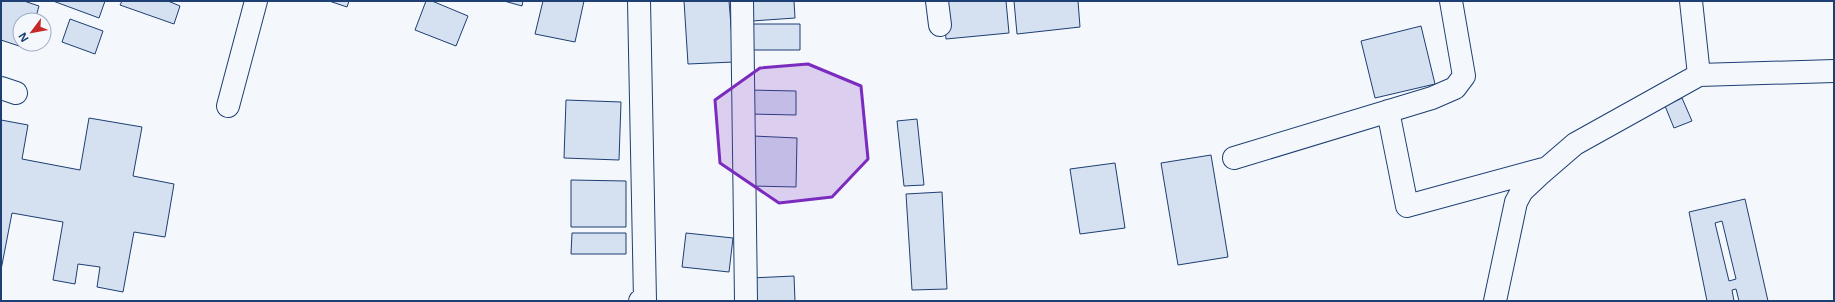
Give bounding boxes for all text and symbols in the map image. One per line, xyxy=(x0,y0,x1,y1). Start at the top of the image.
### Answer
north arrow xyxy=(12,12,52,52)
text: N xyxy=(14,30,32,45)

